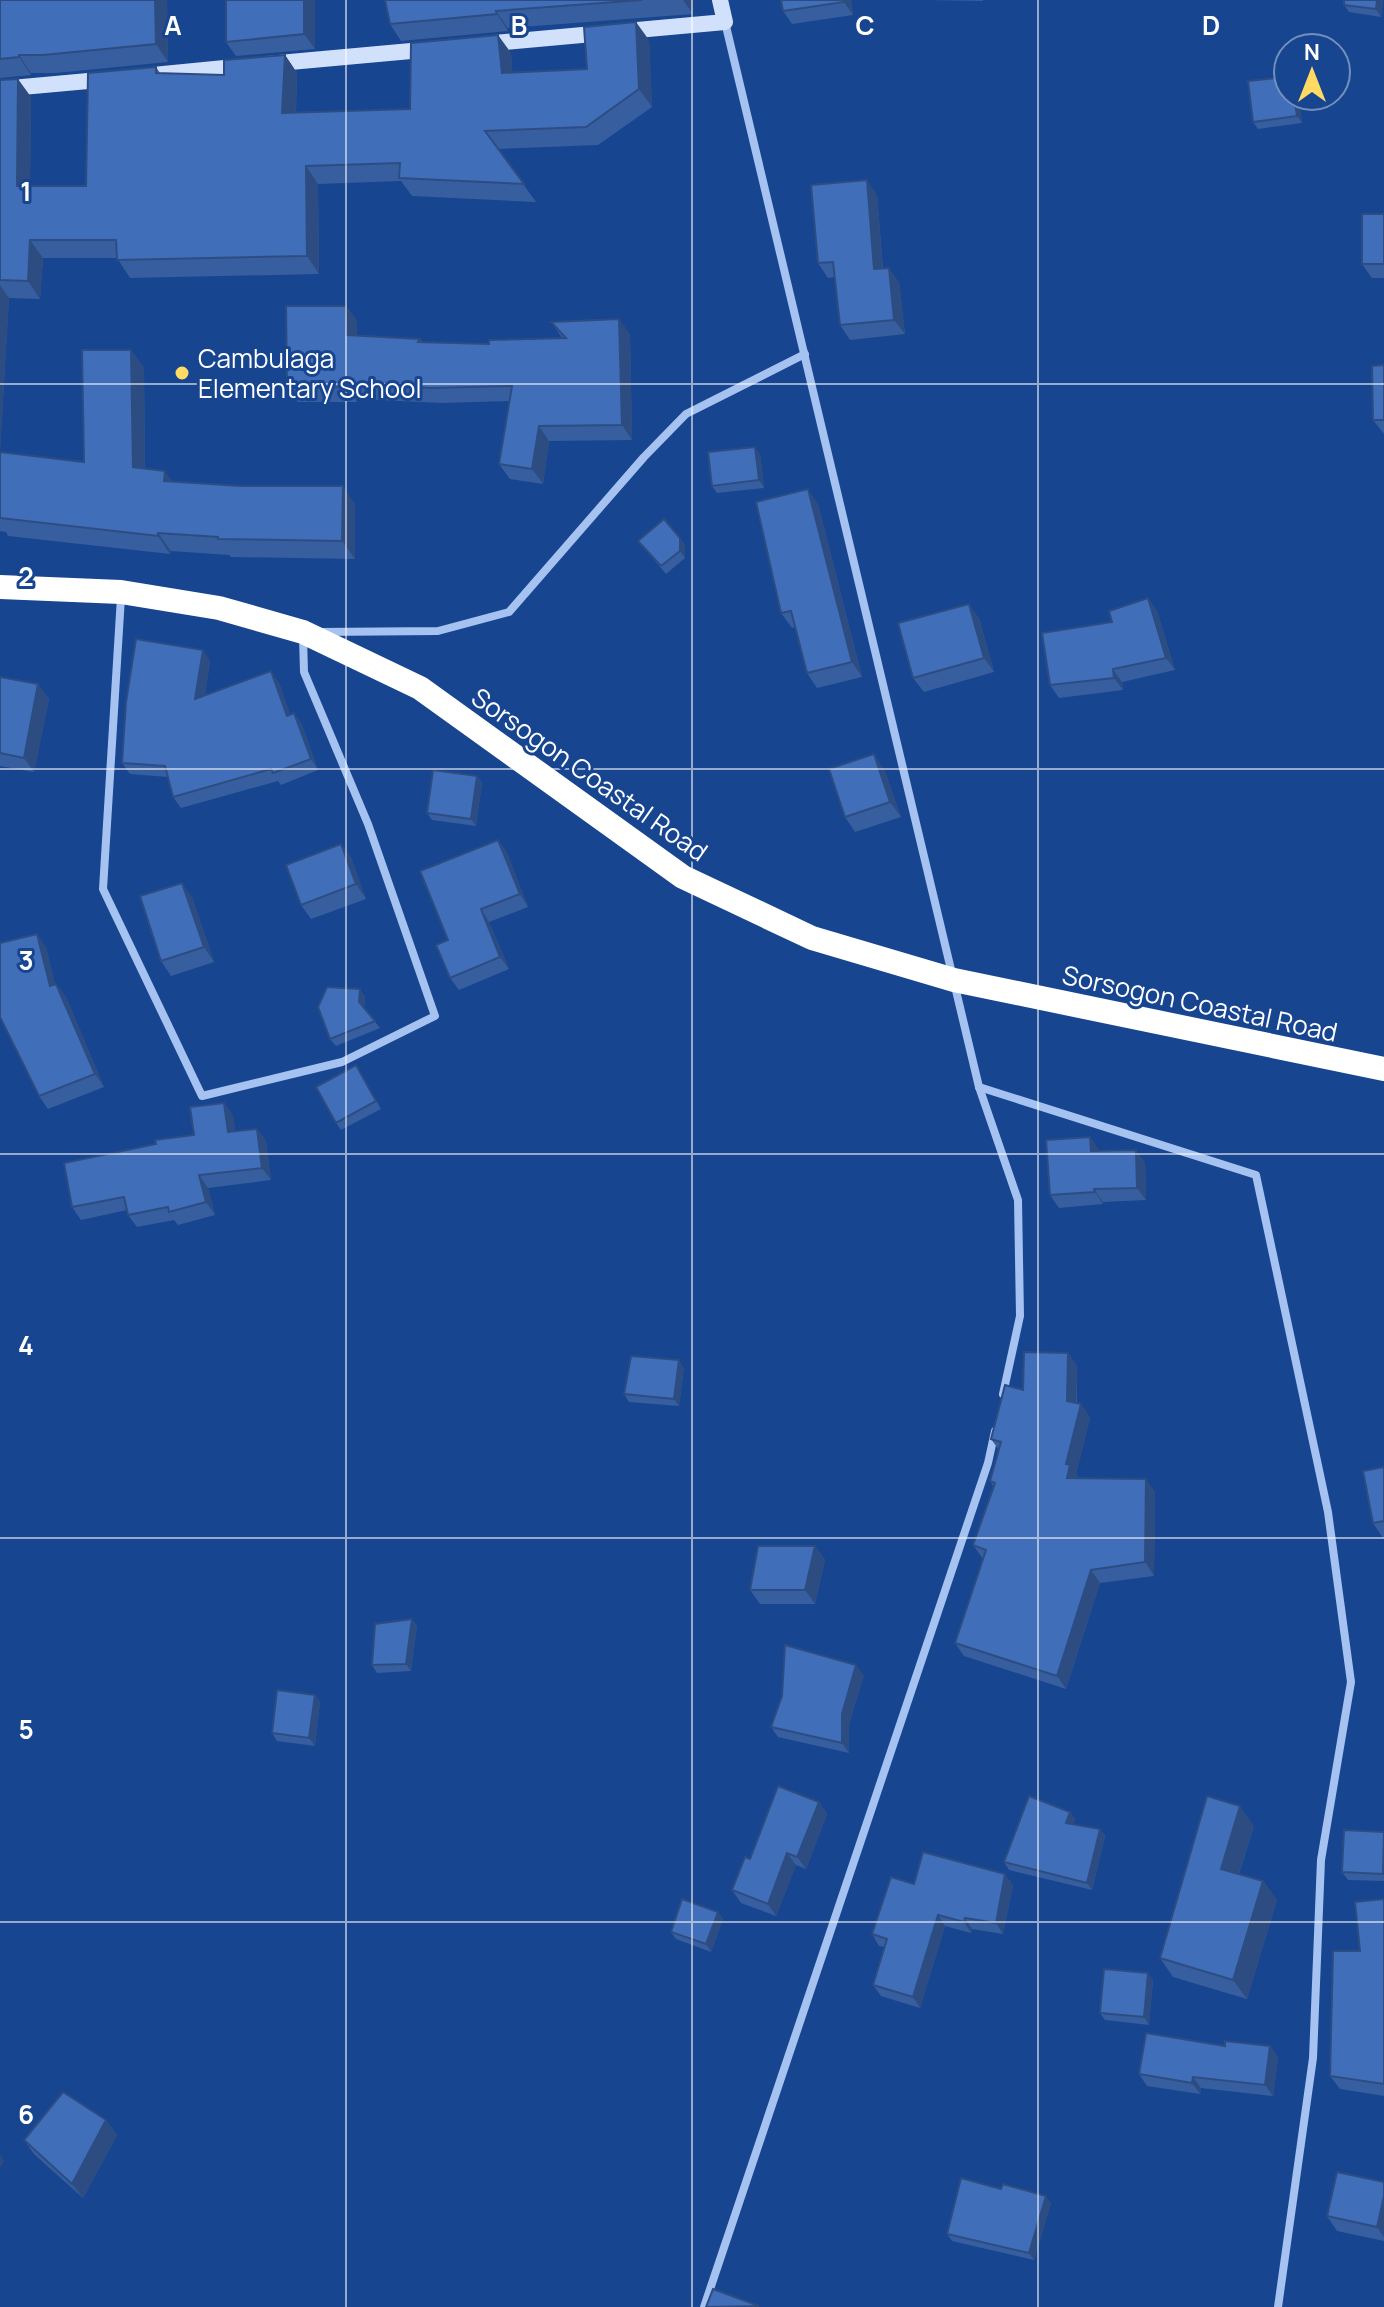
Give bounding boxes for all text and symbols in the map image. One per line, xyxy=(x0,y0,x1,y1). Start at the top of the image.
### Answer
text: A xyxy=(164,7,182,43)
text: B xyxy=(511,7,527,43)
text: C xyxy=(855,7,875,43)
text: D xyxy=(1202,7,1220,43)
north arrow xyxy=(1272,32,1352,112)
text: N xyxy=(1304,37,1320,67)
text: 1 xyxy=(20,173,32,209)
place label: Cambulaga Elementary School xyxy=(198,340,422,406)
marker: Cambulaga Elementary School xyxy=(173,364,191,382)
text: 2 xyxy=(18,558,34,594)
street label: Sorsogon Coastal Road xyxy=(465,679,715,869)
text: 3 xyxy=(18,942,34,978)
street label: Sorsogon Coastal Road xyxy=(1059,956,1341,1050)
text: 4 xyxy=(18,1327,34,1363)
text: 5 xyxy=(18,1711,34,1747)
text: 6 xyxy=(18,2096,34,2132)

